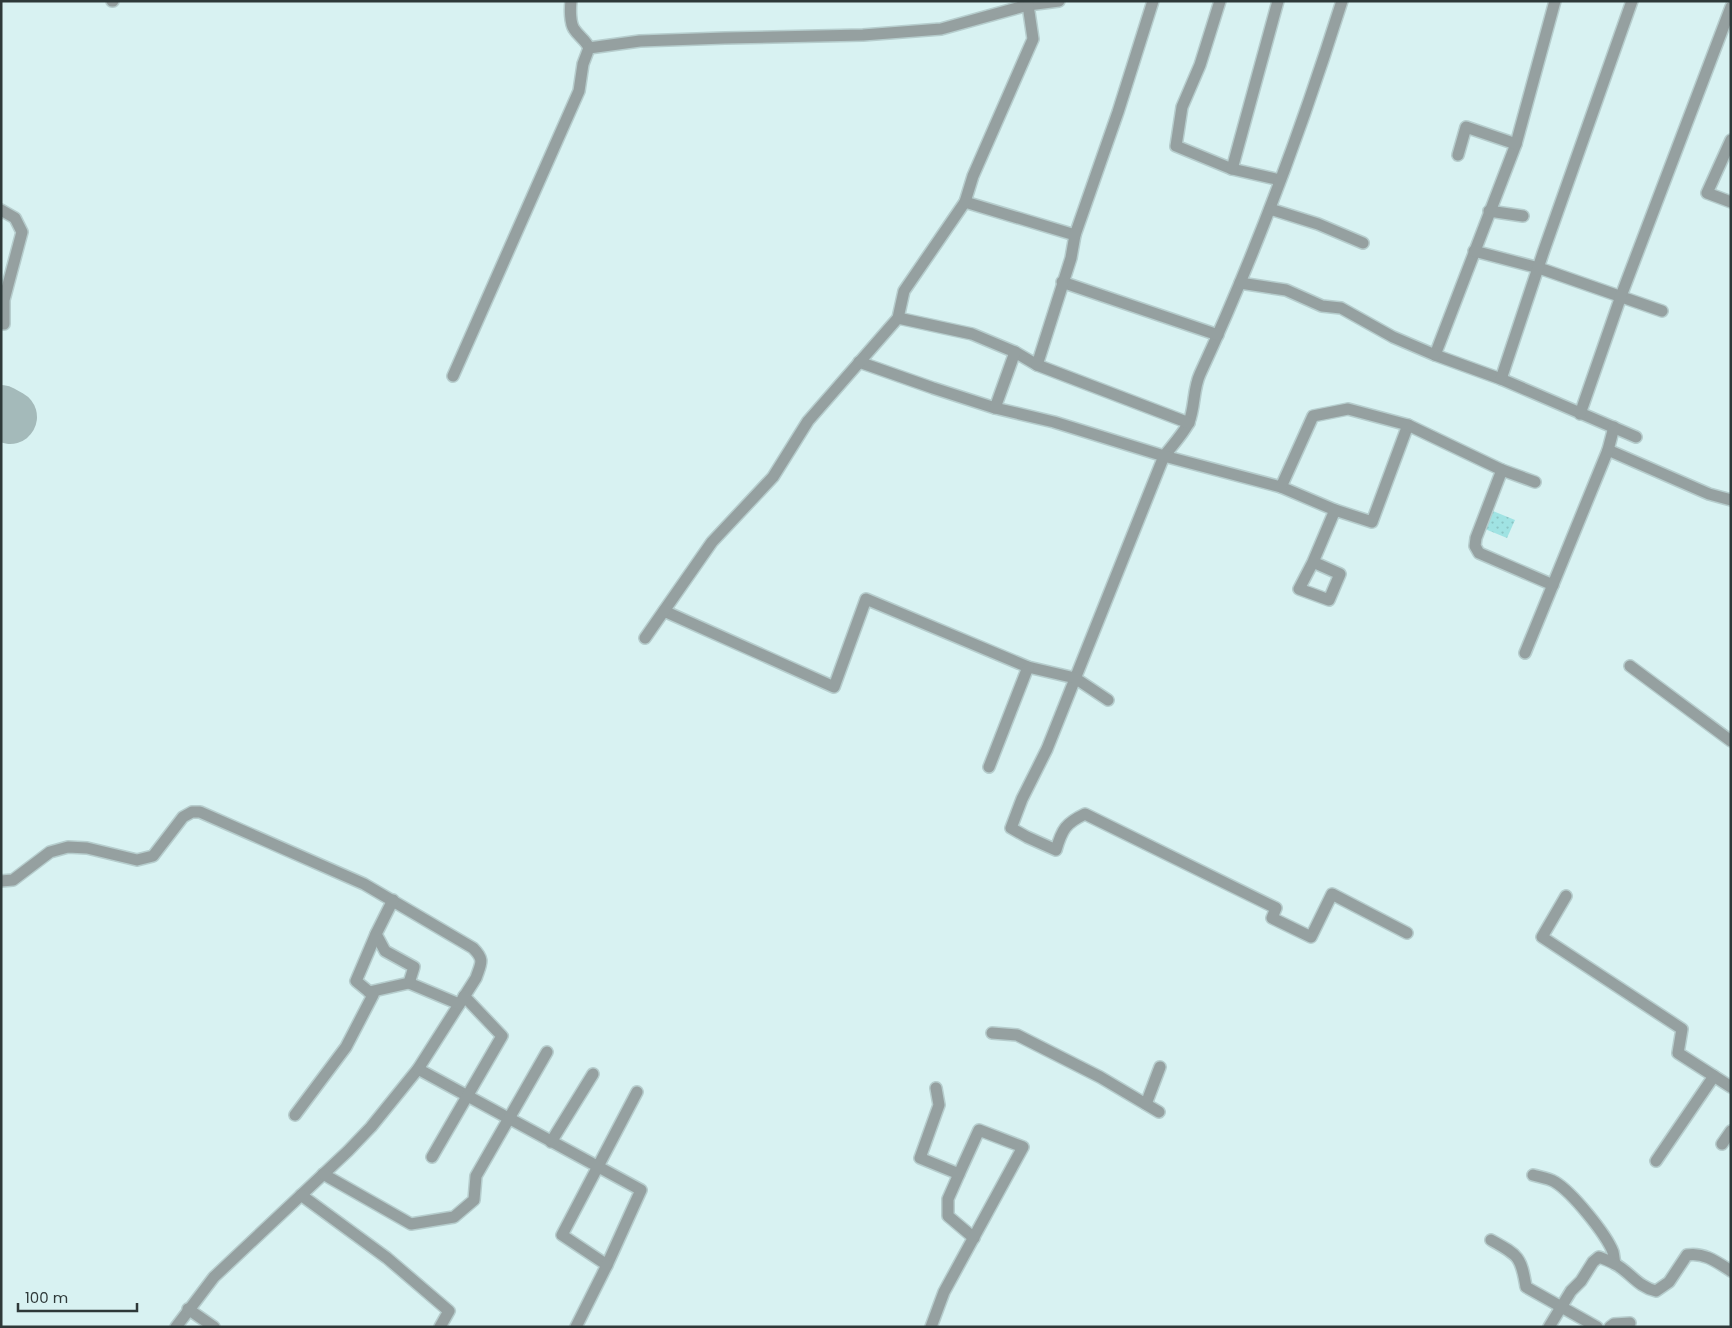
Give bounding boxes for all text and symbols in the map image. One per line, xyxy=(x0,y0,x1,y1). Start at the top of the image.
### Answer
scale bar xyxy=(18,1280,136,1312)
text: 100 m xyxy=(25,1287,68,1308)

